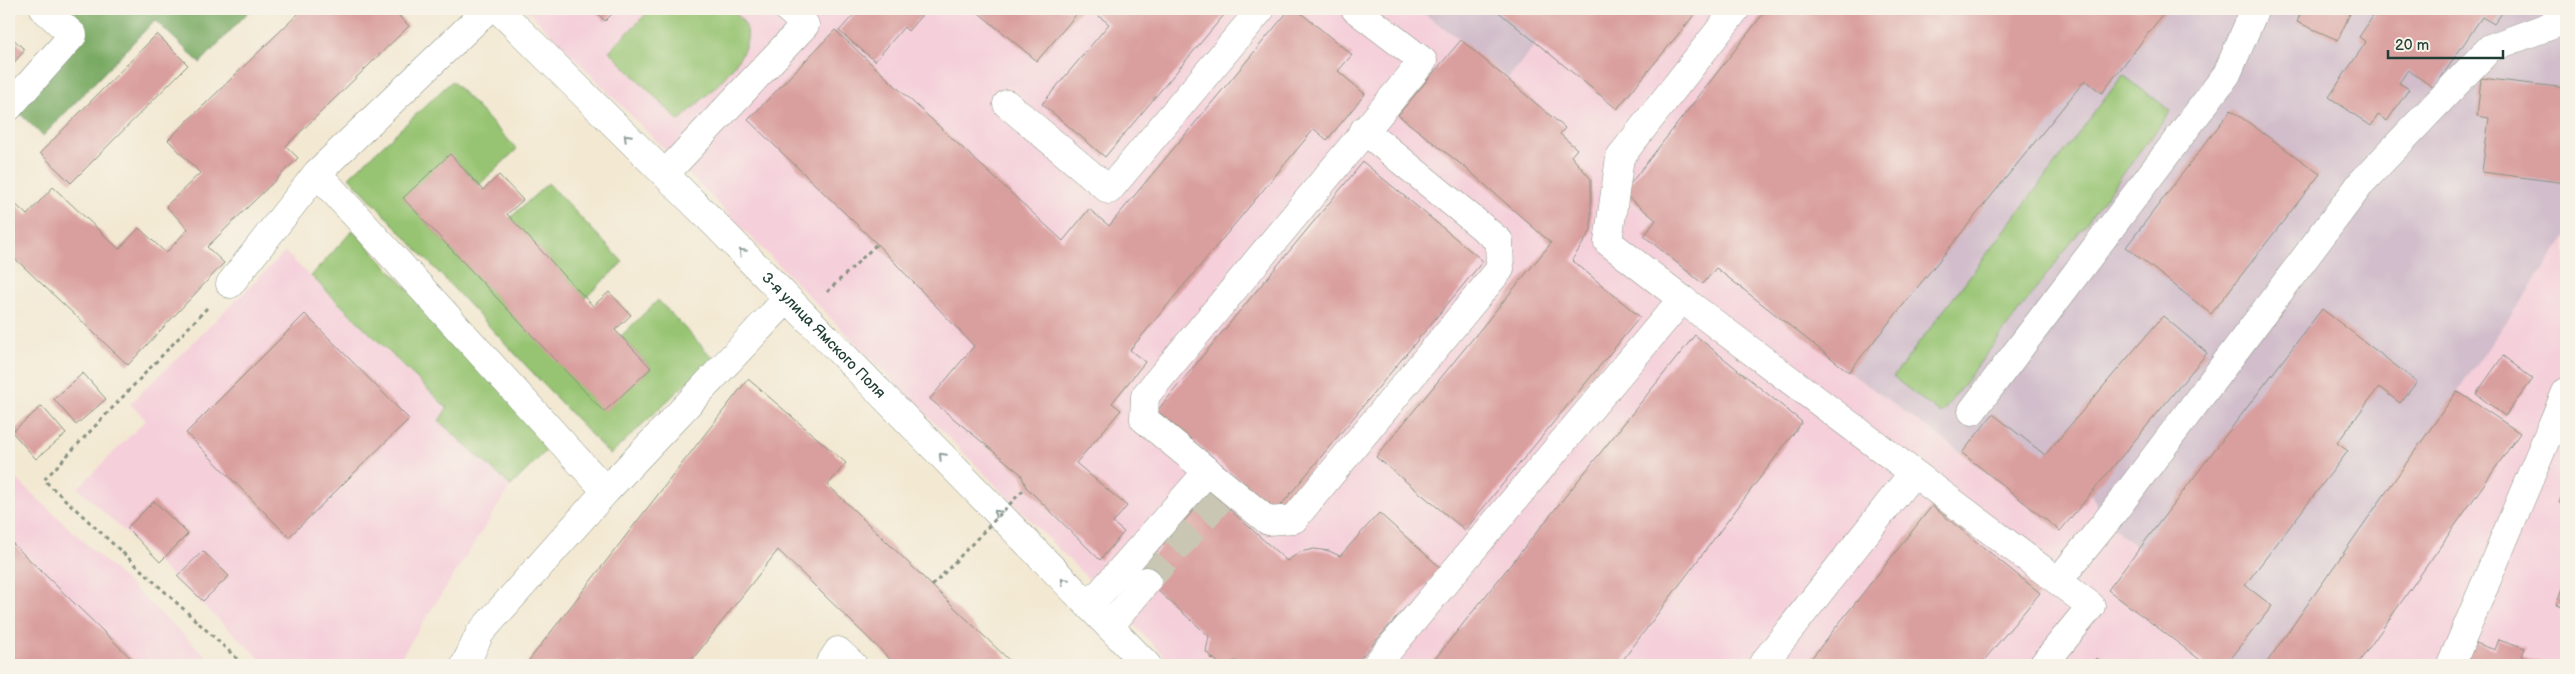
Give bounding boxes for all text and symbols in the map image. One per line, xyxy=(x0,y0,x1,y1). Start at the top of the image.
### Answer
scale bar xyxy=(2388,28,2502,60)
text: 20 m xyxy=(2395,36,2429,55)
one-way arrow xyxy=(624,134,633,143)
one-way arrow xyxy=(739,249,748,258)
street label: 3-я улица Ямского Поля xyxy=(757,268,889,403)
one-way arrow xyxy=(938,453,947,462)
one-way arrow xyxy=(994,509,1003,518)
one-way arrow xyxy=(1061,577,1070,586)

